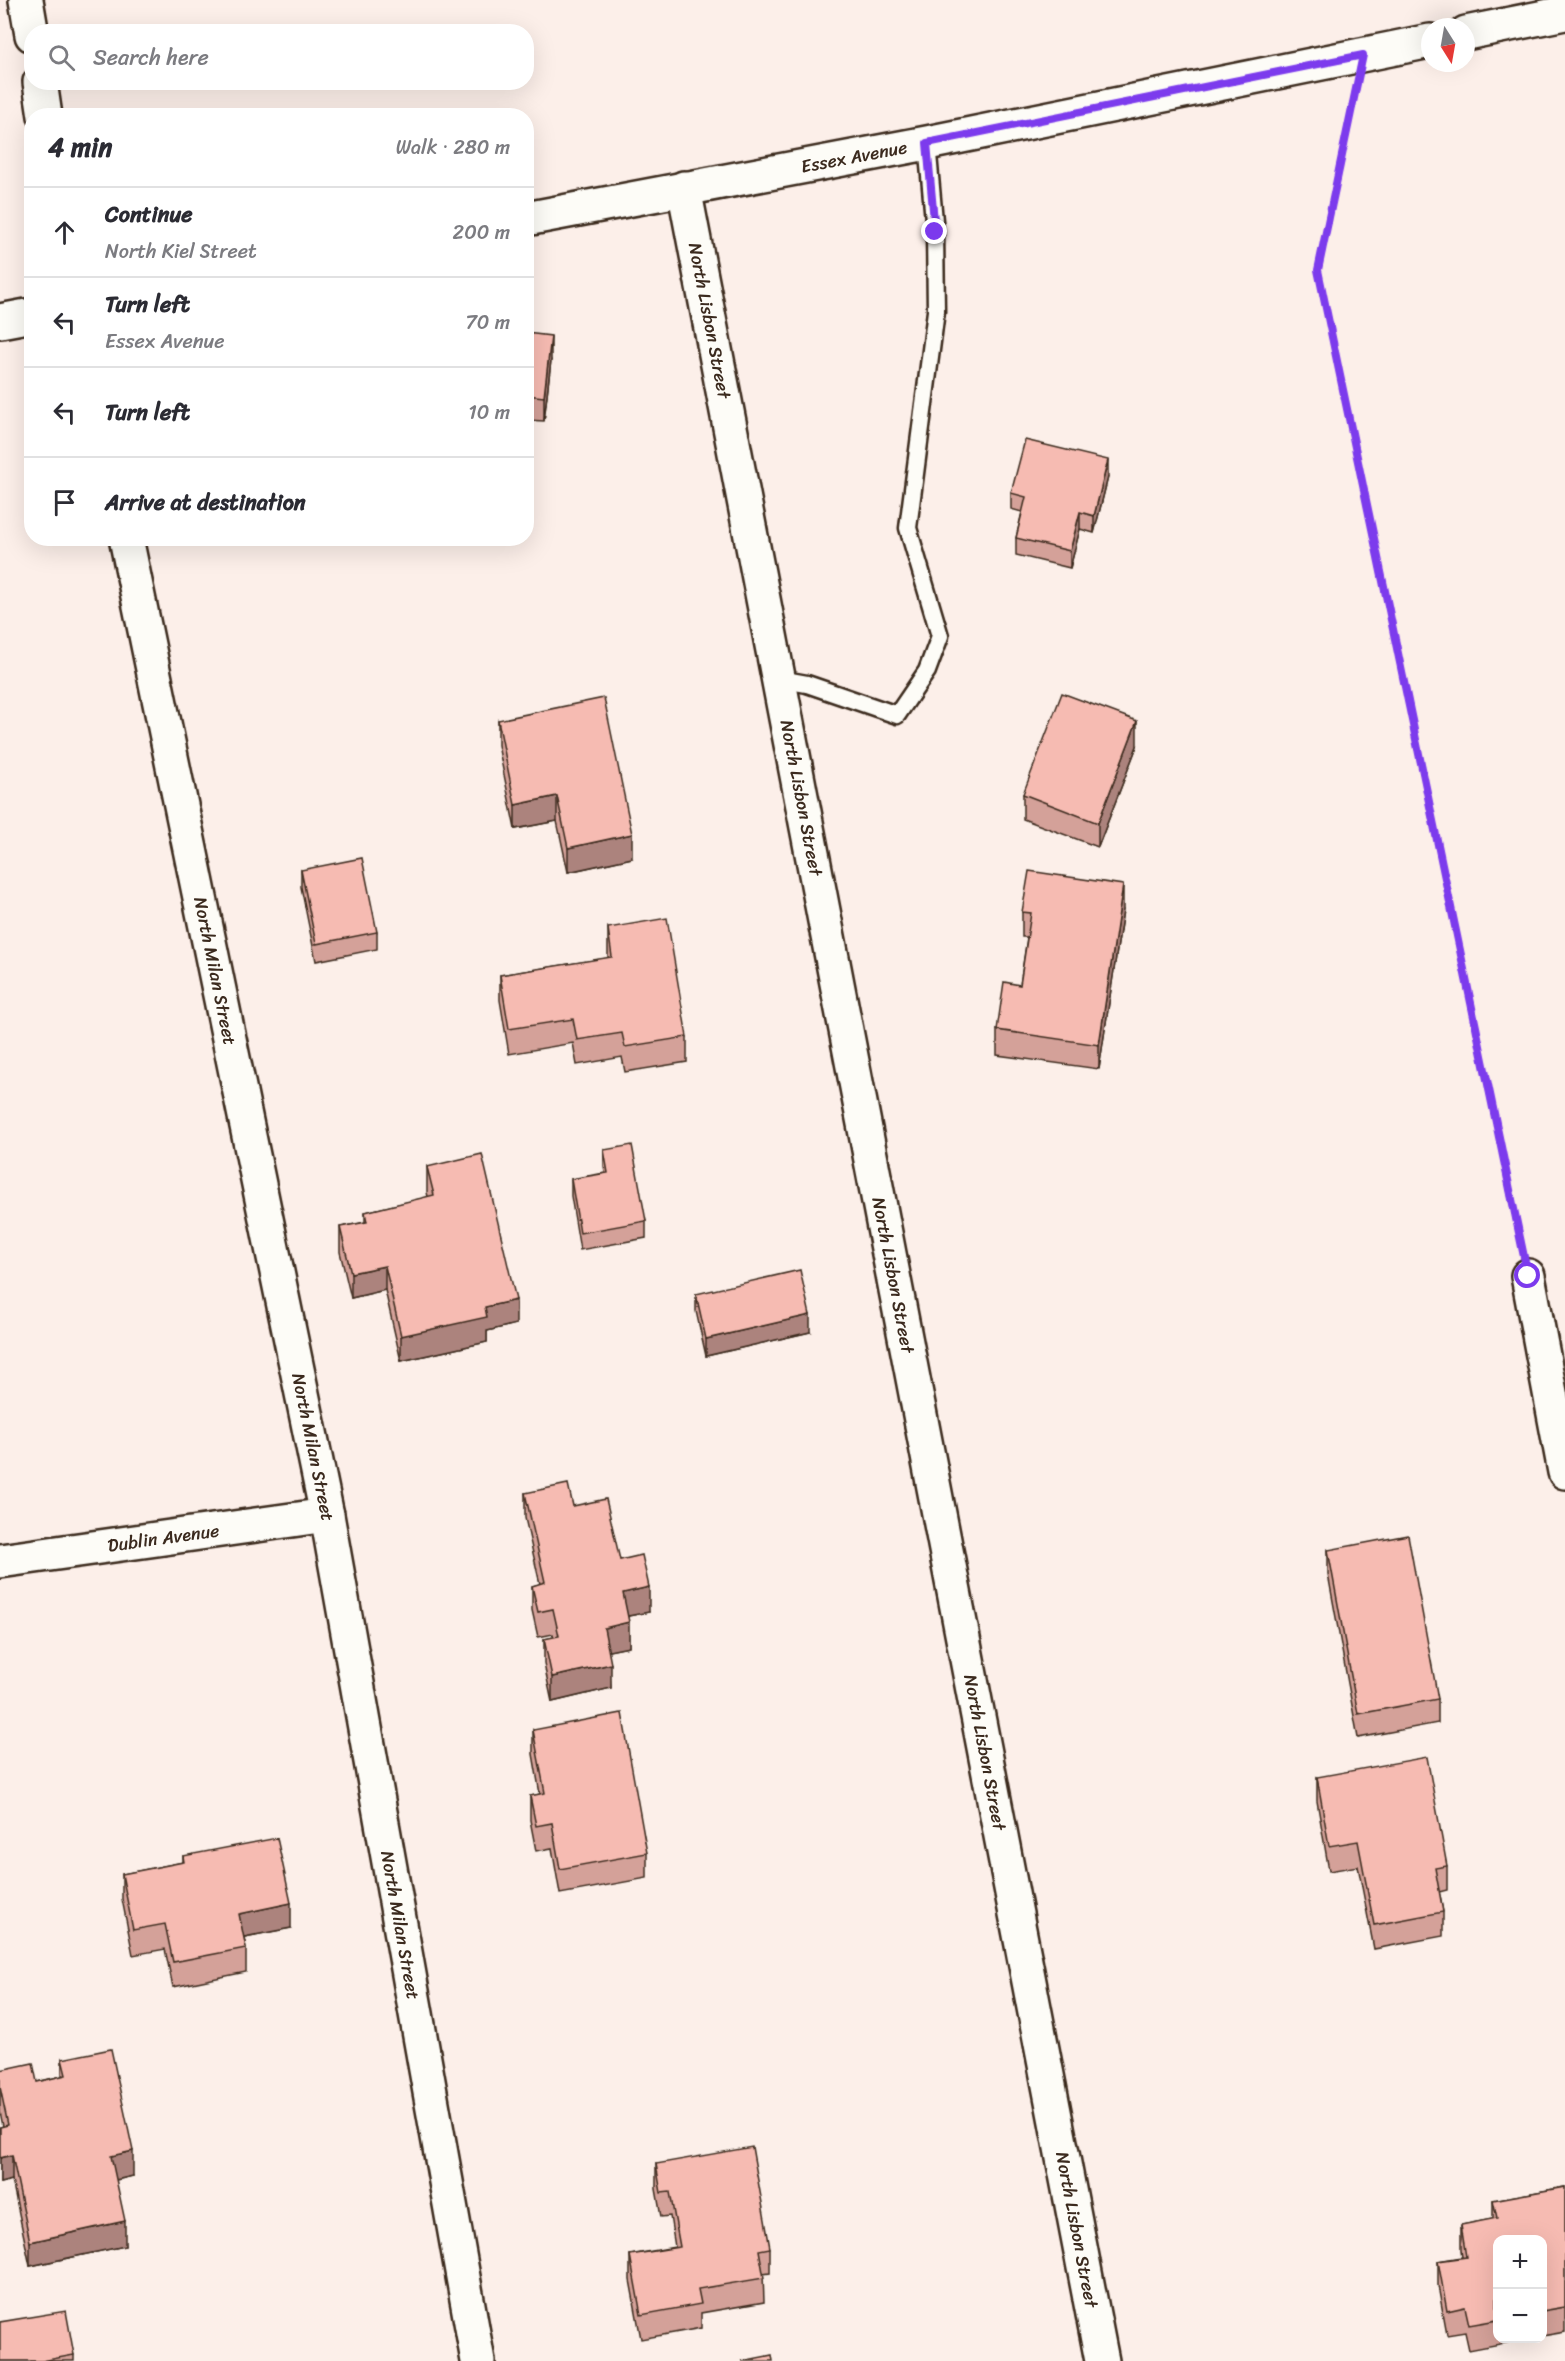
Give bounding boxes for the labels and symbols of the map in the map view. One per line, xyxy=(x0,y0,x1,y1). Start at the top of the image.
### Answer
north arrow xyxy=(1421,18,1475,72)
street label: Essex Avenue xyxy=(798,131,910,183)
route end xyxy=(921,218,947,244)
street label: North Lisbon Street xyxy=(679,240,740,402)
street label: North Lisbon Street xyxy=(771,717,832,879)
street label: North Milan Street xyxy=(184,894,246,1048)
street label: North Lisbon Street xyxy=(862,1194,924,1356)
route start xyxy=(1514,1262,1540,1288)
street label: North Milan Street xyxy=(282,1370,344,1524)
street label: Dublin Avenue xyxy=(106,1514,221,1562)
street label: North Lisbon Street xyxy=(954,1672,1016,1834)
street label: North Milan Street xyxy=(371,1848,429,2002)
street label: North Lisbon Street xyxy=(1046,2149,1107,2311)

